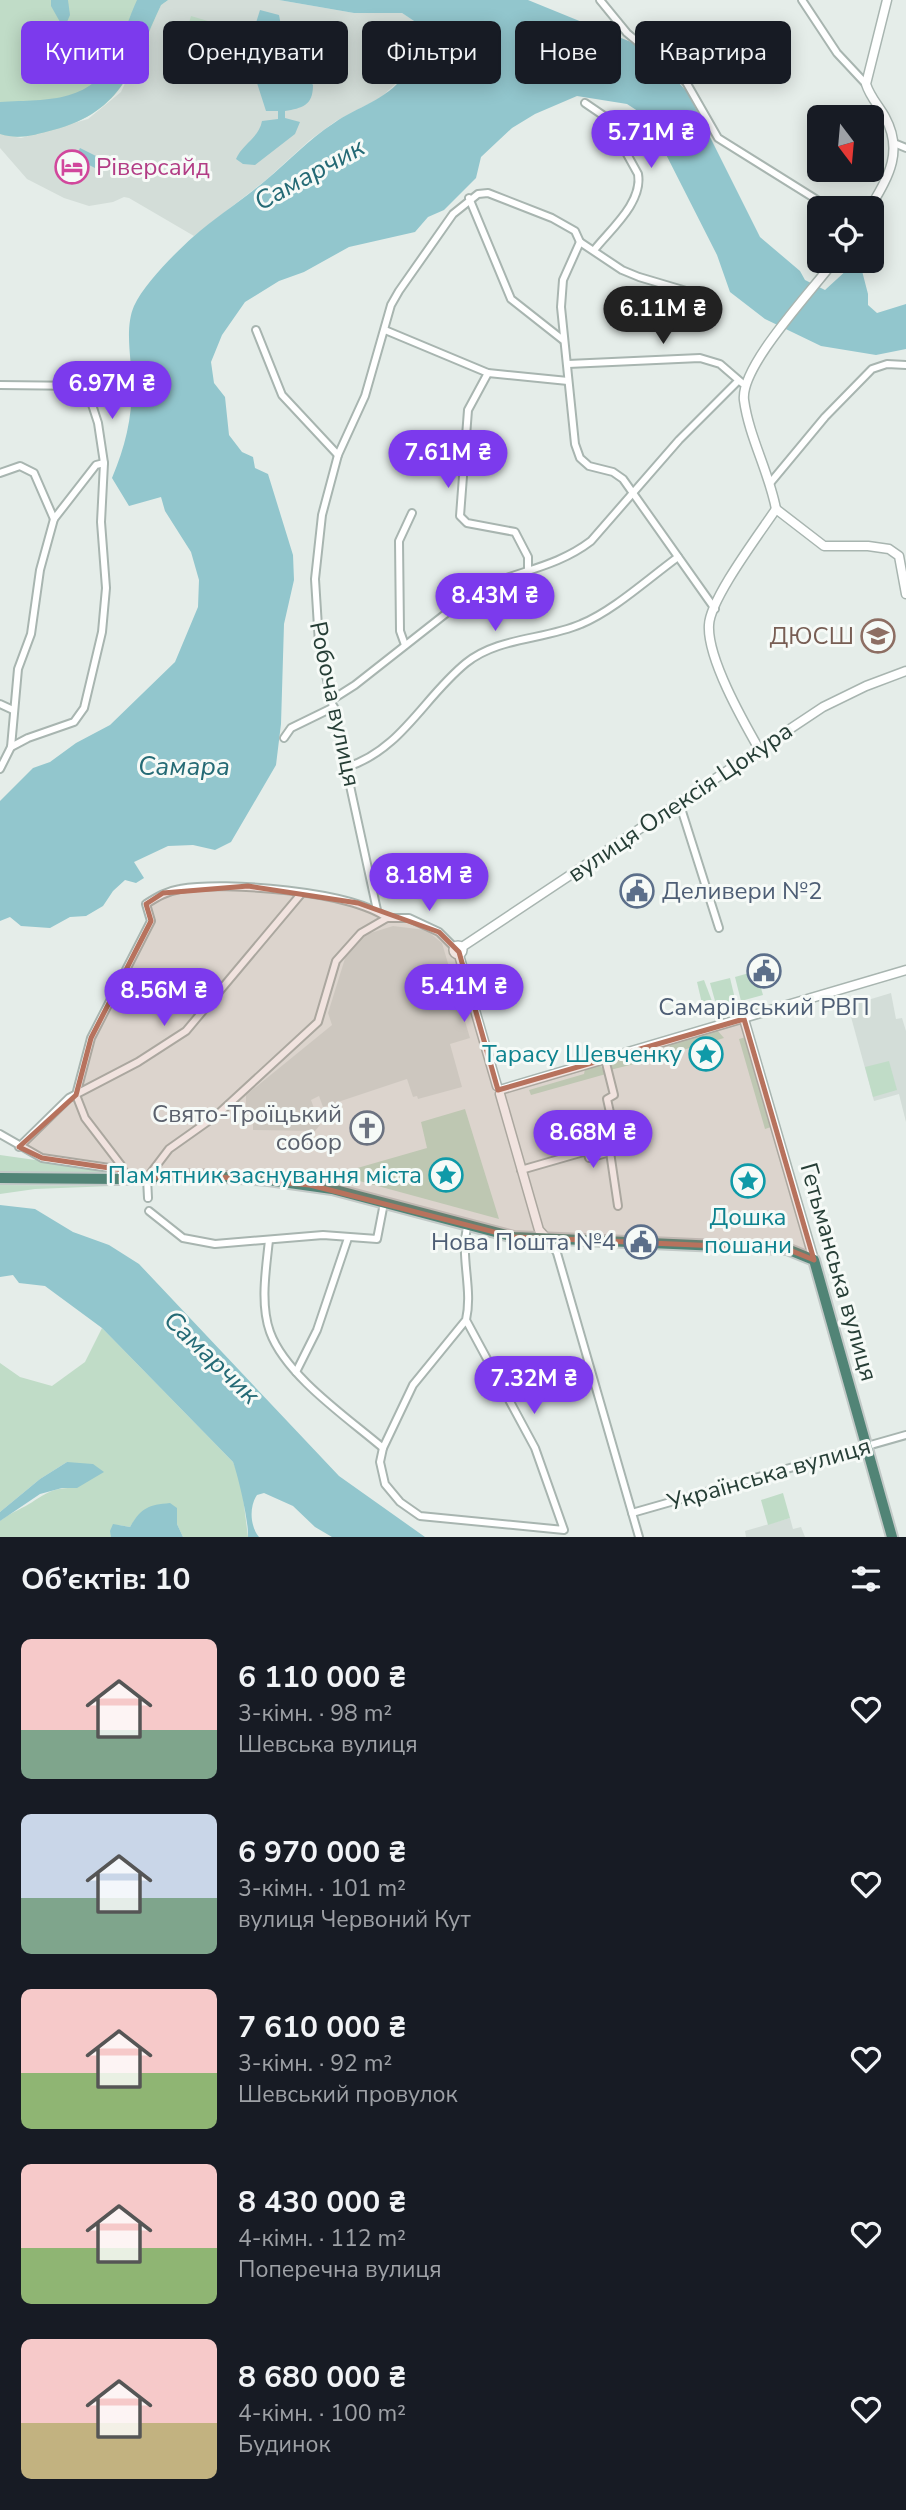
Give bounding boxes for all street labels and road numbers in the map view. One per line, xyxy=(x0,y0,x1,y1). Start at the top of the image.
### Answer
street label: Робоча вулиця xyxy=(302,619,368,789)
street label: вулиця Олексія Цокура xyxy=(561,715,799,889)
street label: Гетьманська вулиця xyxy=(793,1159,885,1385)
street label: Українська вулиця xyxy=(663,1430,874,1519)

